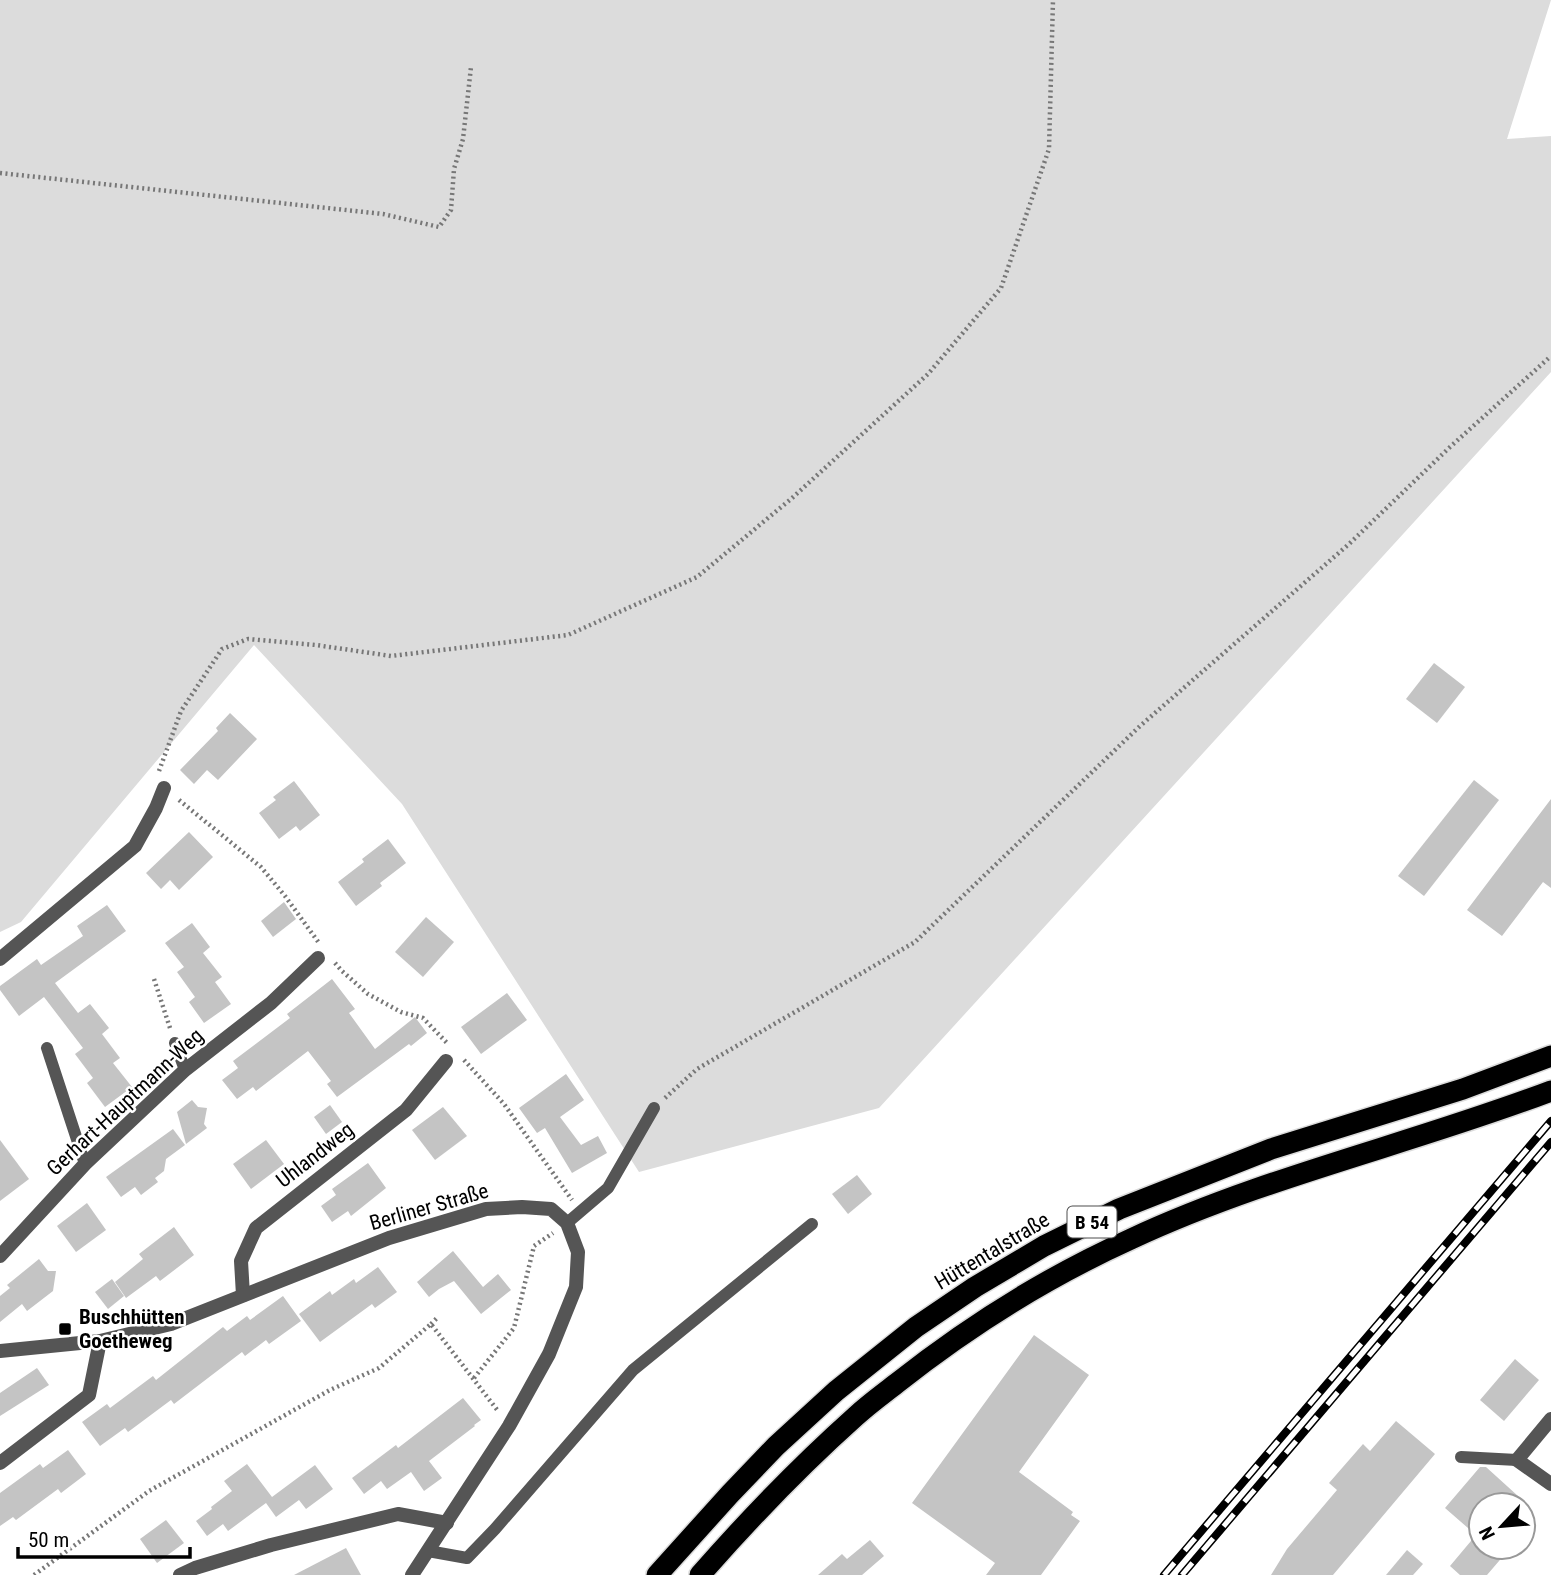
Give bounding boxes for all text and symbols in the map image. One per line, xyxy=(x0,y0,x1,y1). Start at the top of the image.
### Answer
street label: Gerhart-Hauptmann-Weg xyxy=(42,1024,208,1180)
street label: Uhlandweg xyxy=(272,1117,358,1193)
street label: Berliner Straße xyxy=(367,1179,491,1235)
road number: B 54 xyxy=(1068,1206,1116,1238)
street label: Hüttentalstraße xyxy=(930,1207,1054,1295)
place label: Buschhütten Goetheweg xyxy=(79,1305,185,1353)
marker: Buschhütten Goetheweg xyxy=(57,1321,73,1337)
north arrow xyxy=(1467,1491,1537,1561)
scale bar xyxy=(18,1516,189,1560)
text: N xyxy=(1474,1523,1500,1544)
text: 50 m xyxy=(28,1528,69,1552)

